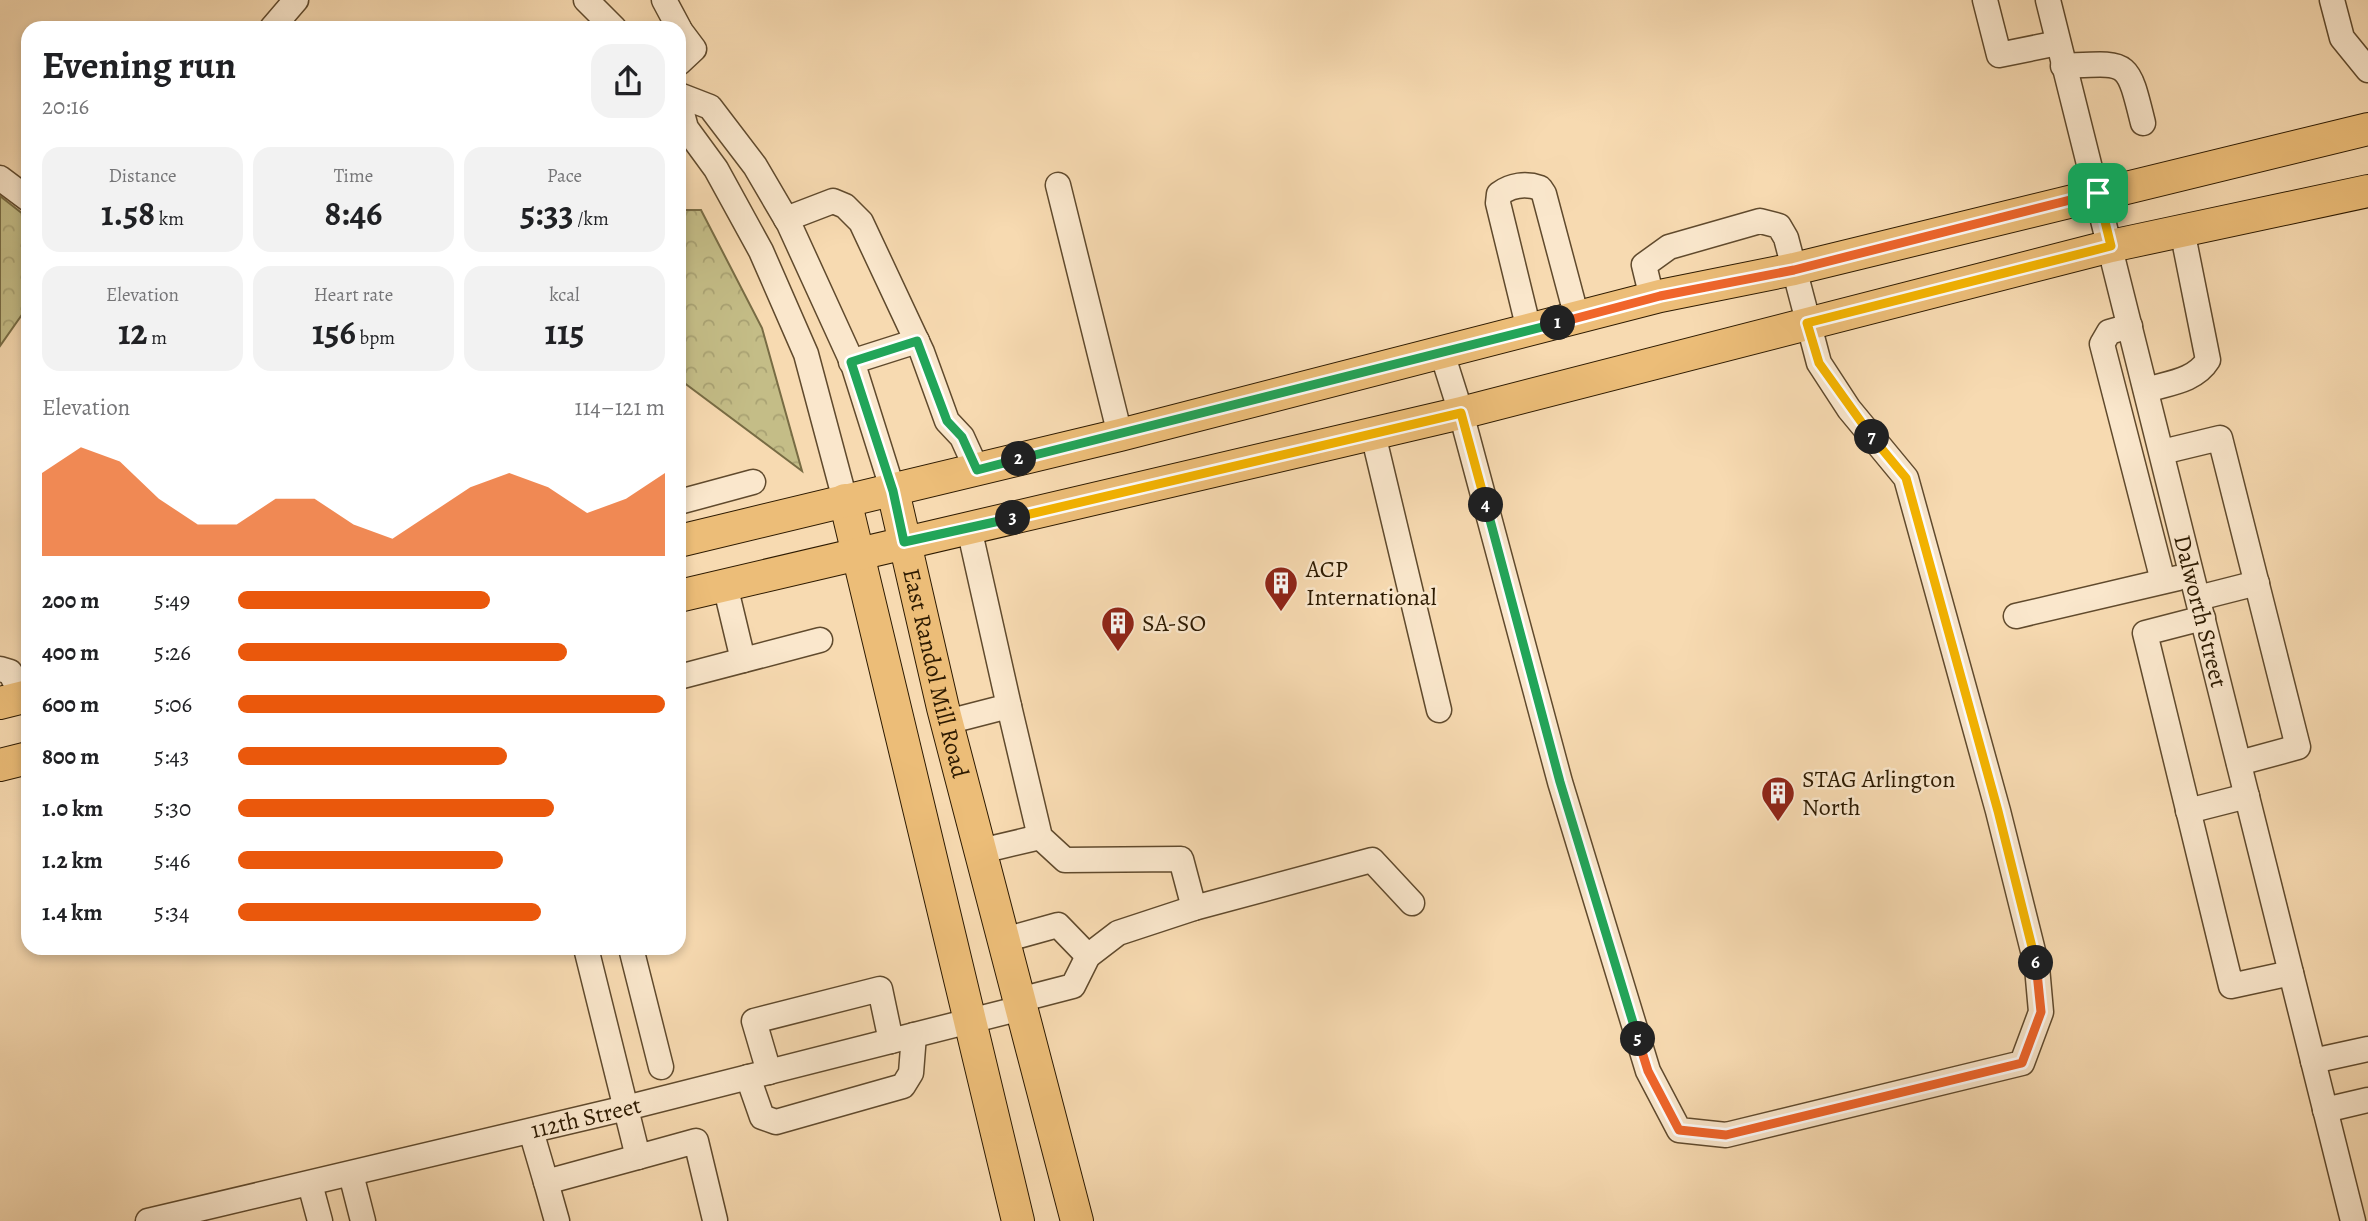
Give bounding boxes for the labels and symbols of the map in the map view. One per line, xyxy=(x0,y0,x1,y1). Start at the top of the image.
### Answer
pin xyxy=(2068,163,2128,223)
pin: 1 xyxy=(1540,306,1576,340)
pin: 7 xyxy=(1854,420,1890,454)
pin: 2 xyxy=(1002,442,1036,476)
pin: 4 xyxy=(1468,488,1504,522)
pin: 3 xyxy=(996,500,1030,536)
street label: Dalworth Street xyxy=(2166,532,2235,691)
place label: ACP International xyxy=(1305,553,1437,613)
building icon: ACP International xyxy=(1262,564,1300,613)
street label: East Randol Mill Road xyxy=(895,565,977,781)
building icon: SA-SO xyxy=(1099,604,1137,653)
place label: SA-SO xyxy=(1142,607,1206,639)
place label: STAG Arlington North xyxy=(1802,763,1955,823)
building icon: STAG Arlington North xyxy=(1759,774,1797,823)
pin: 6 xyxy=(2018,946,2054,981)
pin: 5 xyxy=(1620,1021,1656,1056)
street label: 112th Street xyxy=(528,1089,645,1146)

